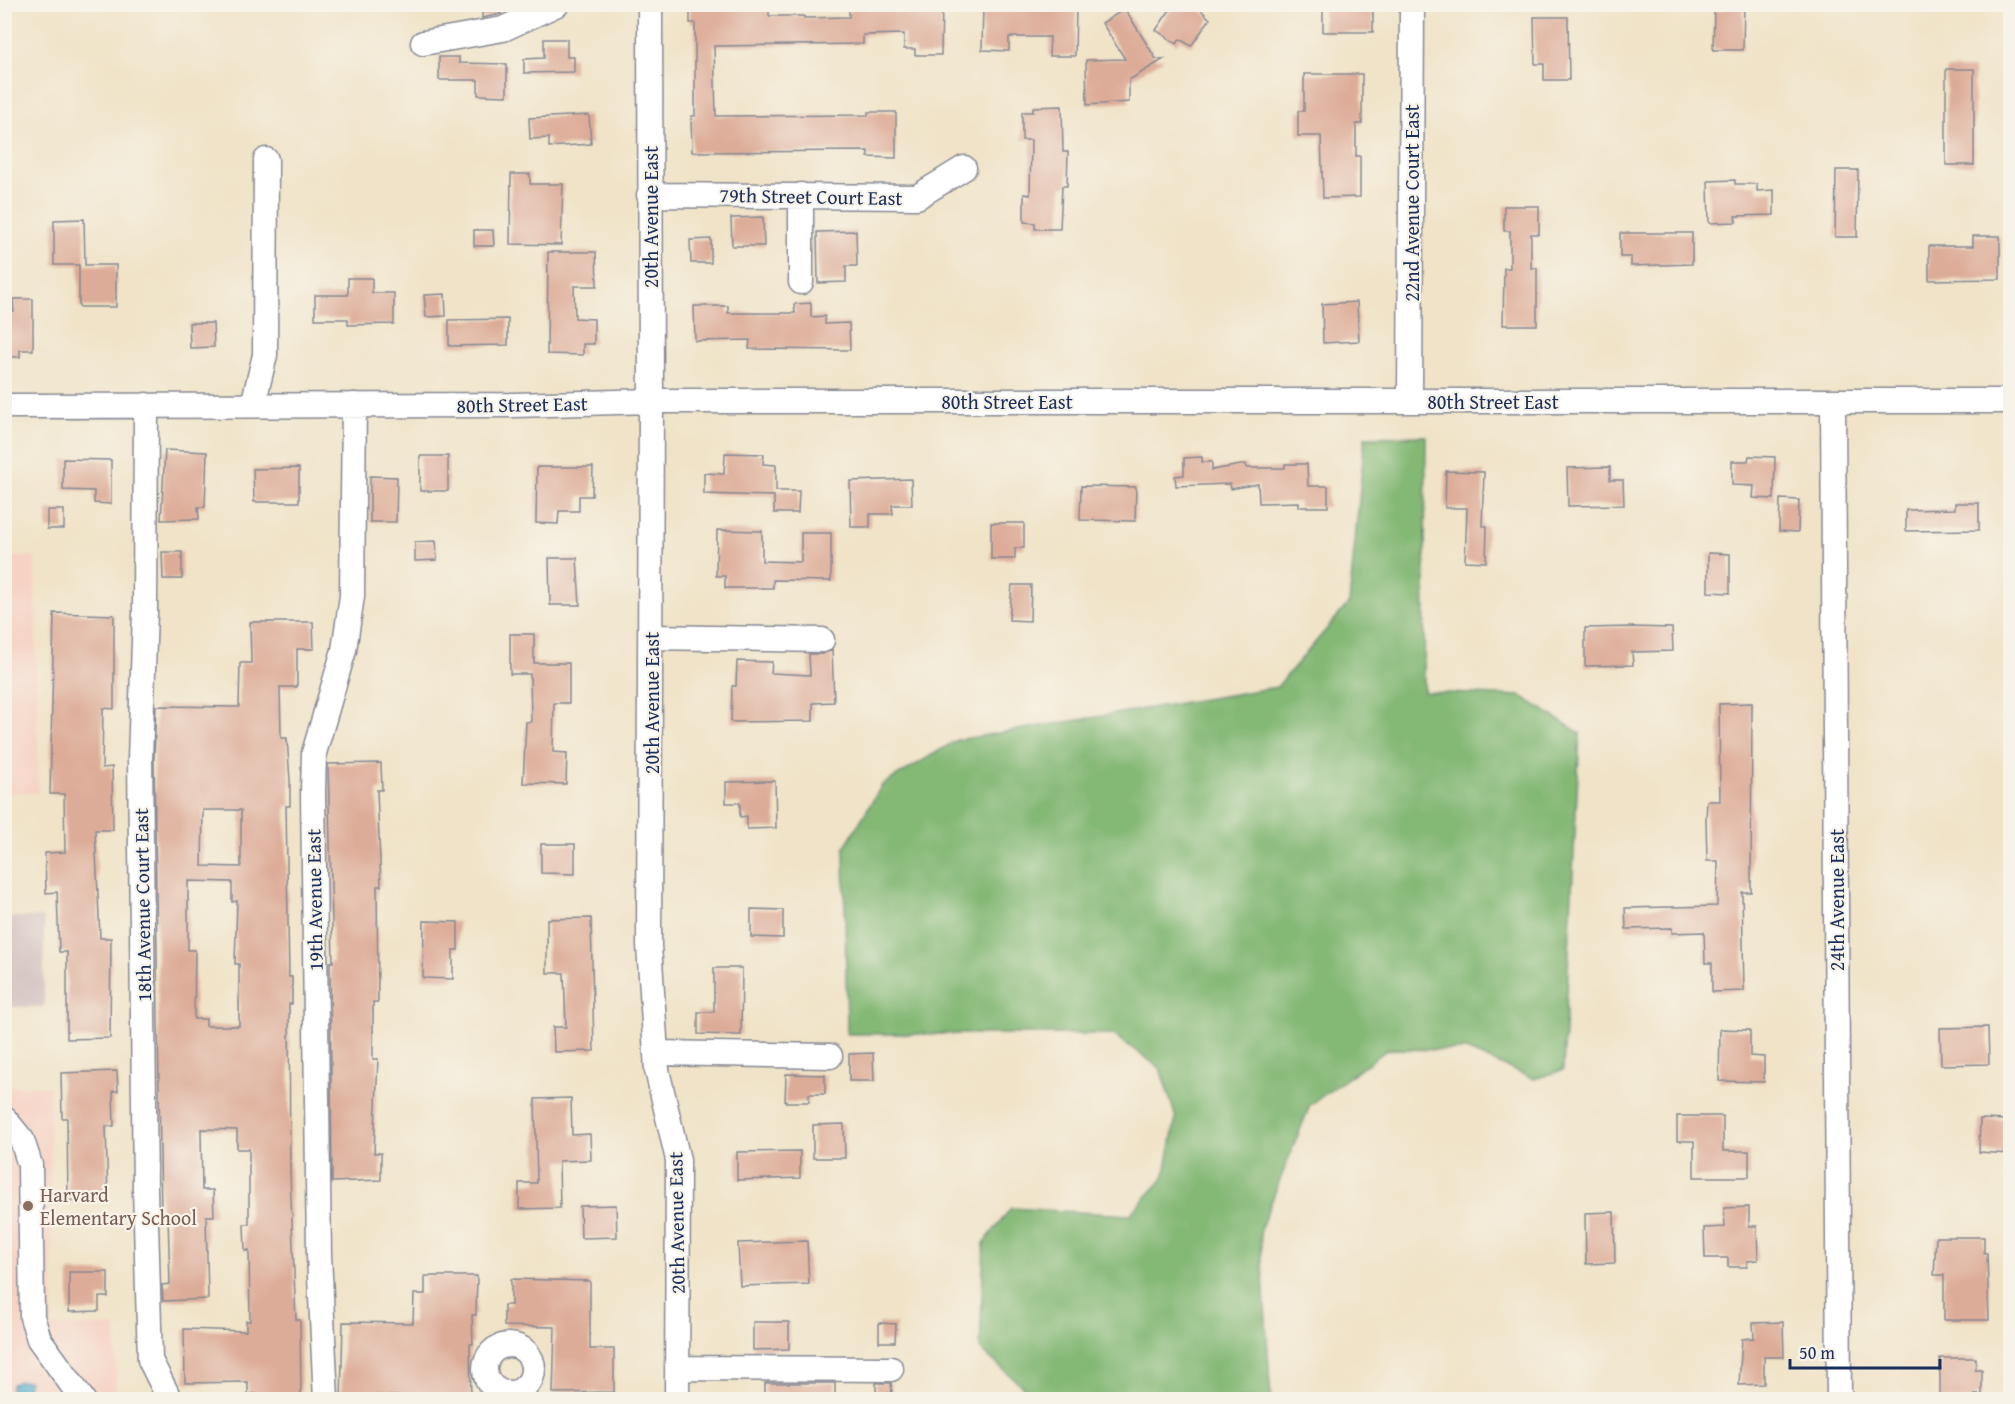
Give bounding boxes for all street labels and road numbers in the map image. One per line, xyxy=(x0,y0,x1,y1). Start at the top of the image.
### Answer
street label: 22nd Avenue Court East xyxy=(1397,104,1426,302)
street label: 20th Avenue East xyxy=(636,146,665,288)
street label: 79th Street Court East xyxy=(719,180,903,212)
street label: 80th Street East xyxy=(941,387,1073,416)
street label: 80th Street East xyxy=(1427,387,1559,416)
street label: 80th Street East xyxy=(456,388,588,420)
street label: 20th Avenue East xyxy=(637,632,666,774)
street label: 18th Avenue Court East xyxy=(126,808,158,1002)
street label: 19th Avenue East xyxy=(298,829,330,971)
street label: 24th Avenue East xyxy=(1822,829,1851,971)
street label: 20th Avenue East xyxy=(660,1152,692,1294)

